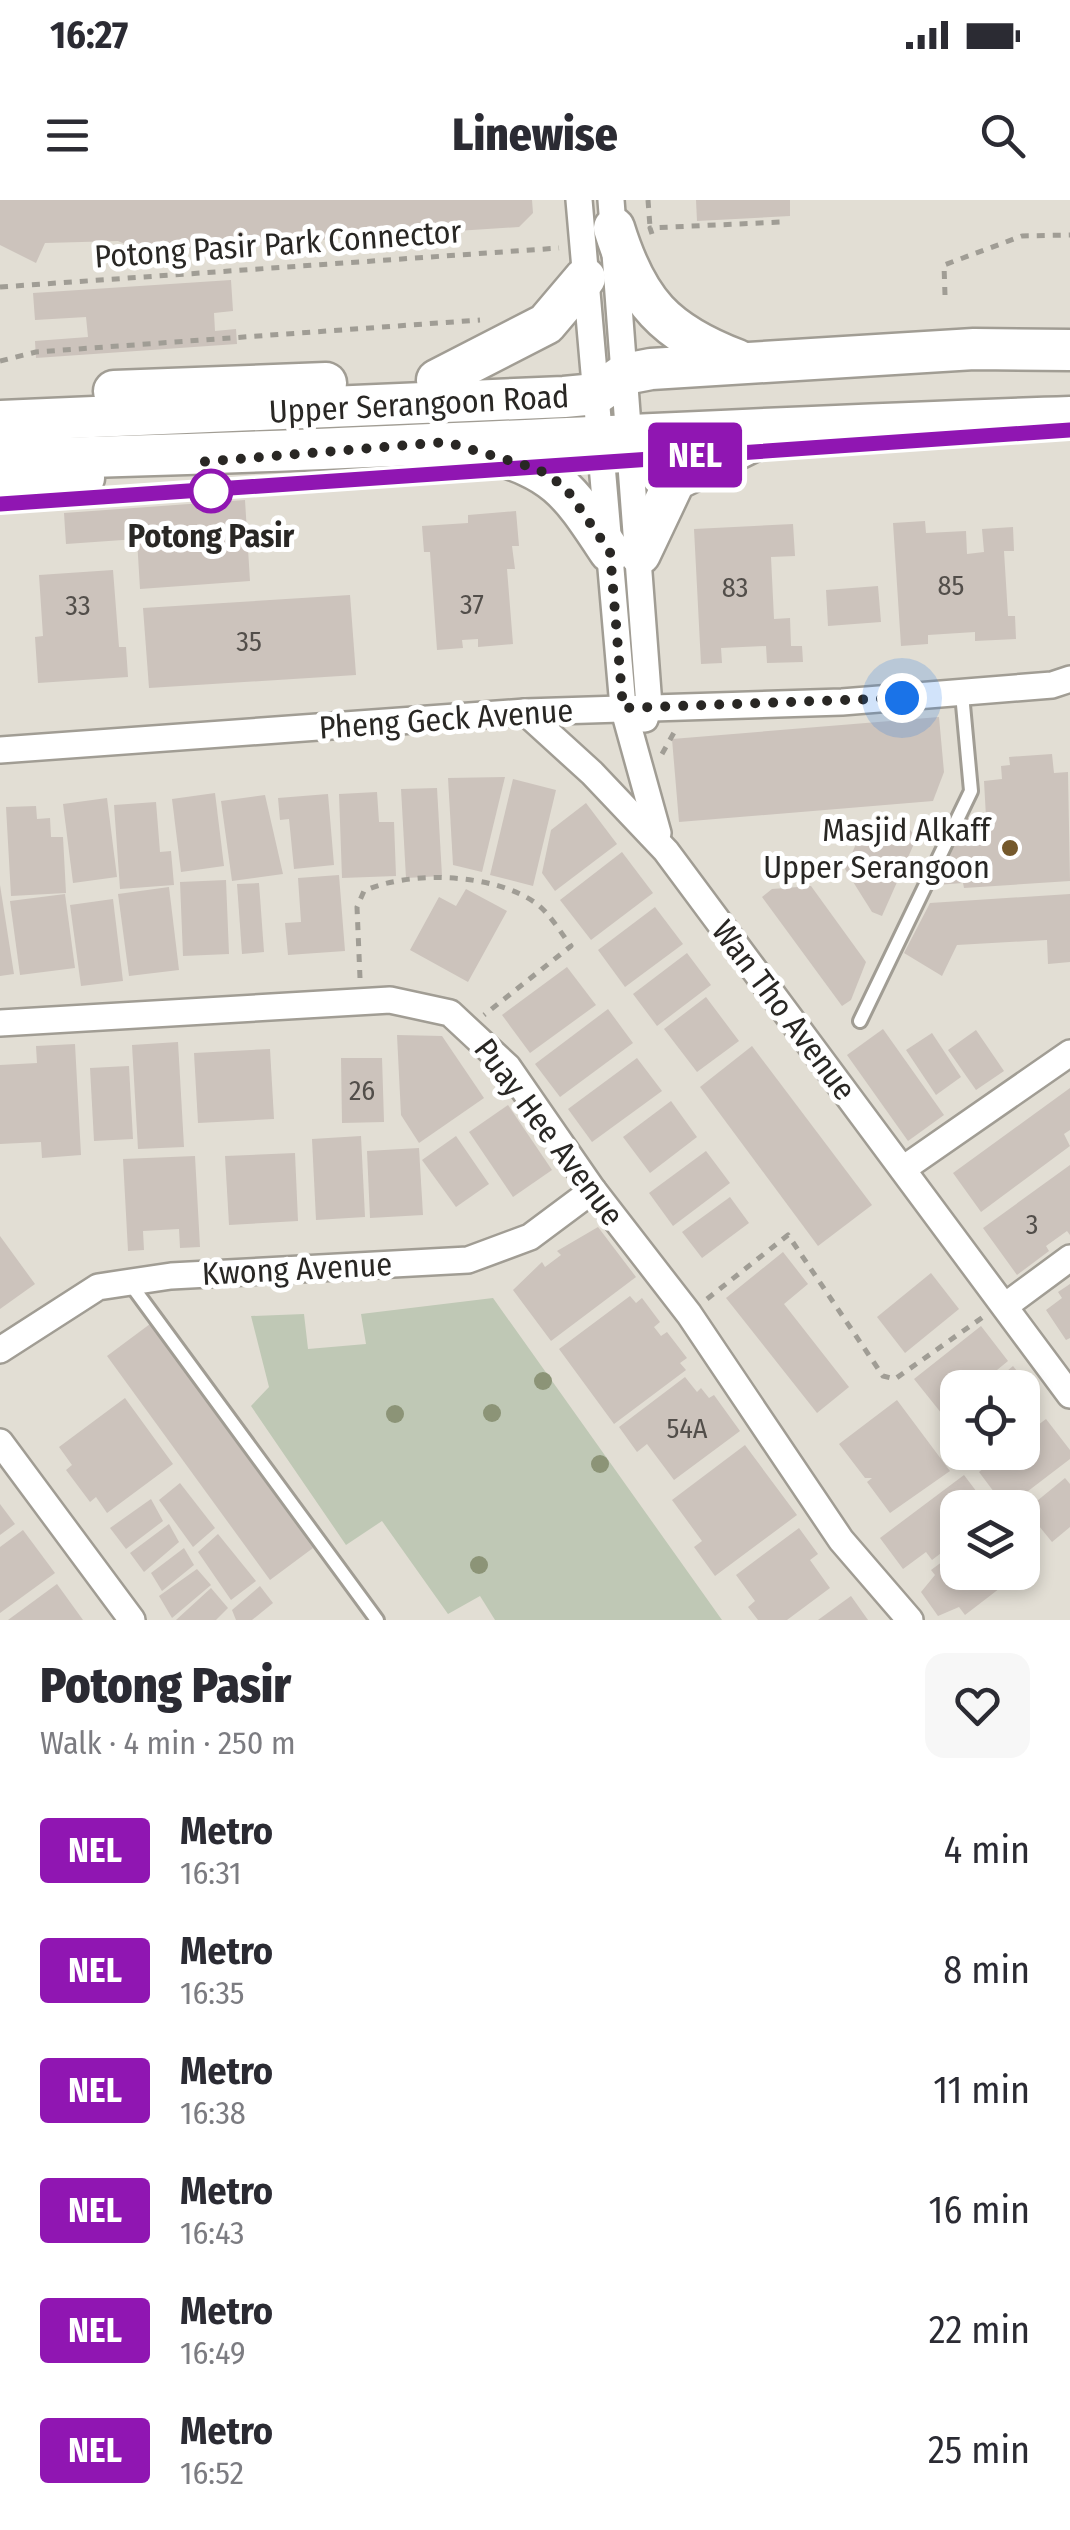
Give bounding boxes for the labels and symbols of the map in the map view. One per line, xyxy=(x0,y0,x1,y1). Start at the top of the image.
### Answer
street label: Potong Pasir Park Connector xyxy=(93,212,463,276)
street label: Upper Serangoon Road xyxy=(268,377,570,431)
line badge: NEL xyxy=(638,422,752,488)
marker: Potong Pasir xyxy=(190,470,232,512)
place label: Potong Pasir xyxy=(128,517,294,555)
house number: 85 xyxy=(938,569,964,602)
house number: 83 xyxy=(722,571,748,604)
house number: 37 xyxy=(460,588,484,621)
house number: 33 xyxy=(65,589,91,622)
house number: 35 xyxy=(236,625,262,658)
your location xyxy=(877,673,927,723)
street label: Pheng Geck Avenue xyxy=(318,691,574,747)
place label: Masjid Alkaff Upper Serangoon xyxy=(763,811,992,886)
marker: Masjid Alkaff Upper Serangoon xyxy=(999,837,1021,859)
street label: Wan Tho Avenue xyxy=(704,913,864,1107)
street label: Puay Hee Avenue xyxy=(466,1031,632,1233)
house number: 26 xyxy=(349,1074,375,1107)
house number: 3 xyxy=(1026,1208,1038,1241)
street label: Kwong Avenue xyxy=(201,1245,393,1293)
house number: 54A xyxy=(666,1412,708,1445)

